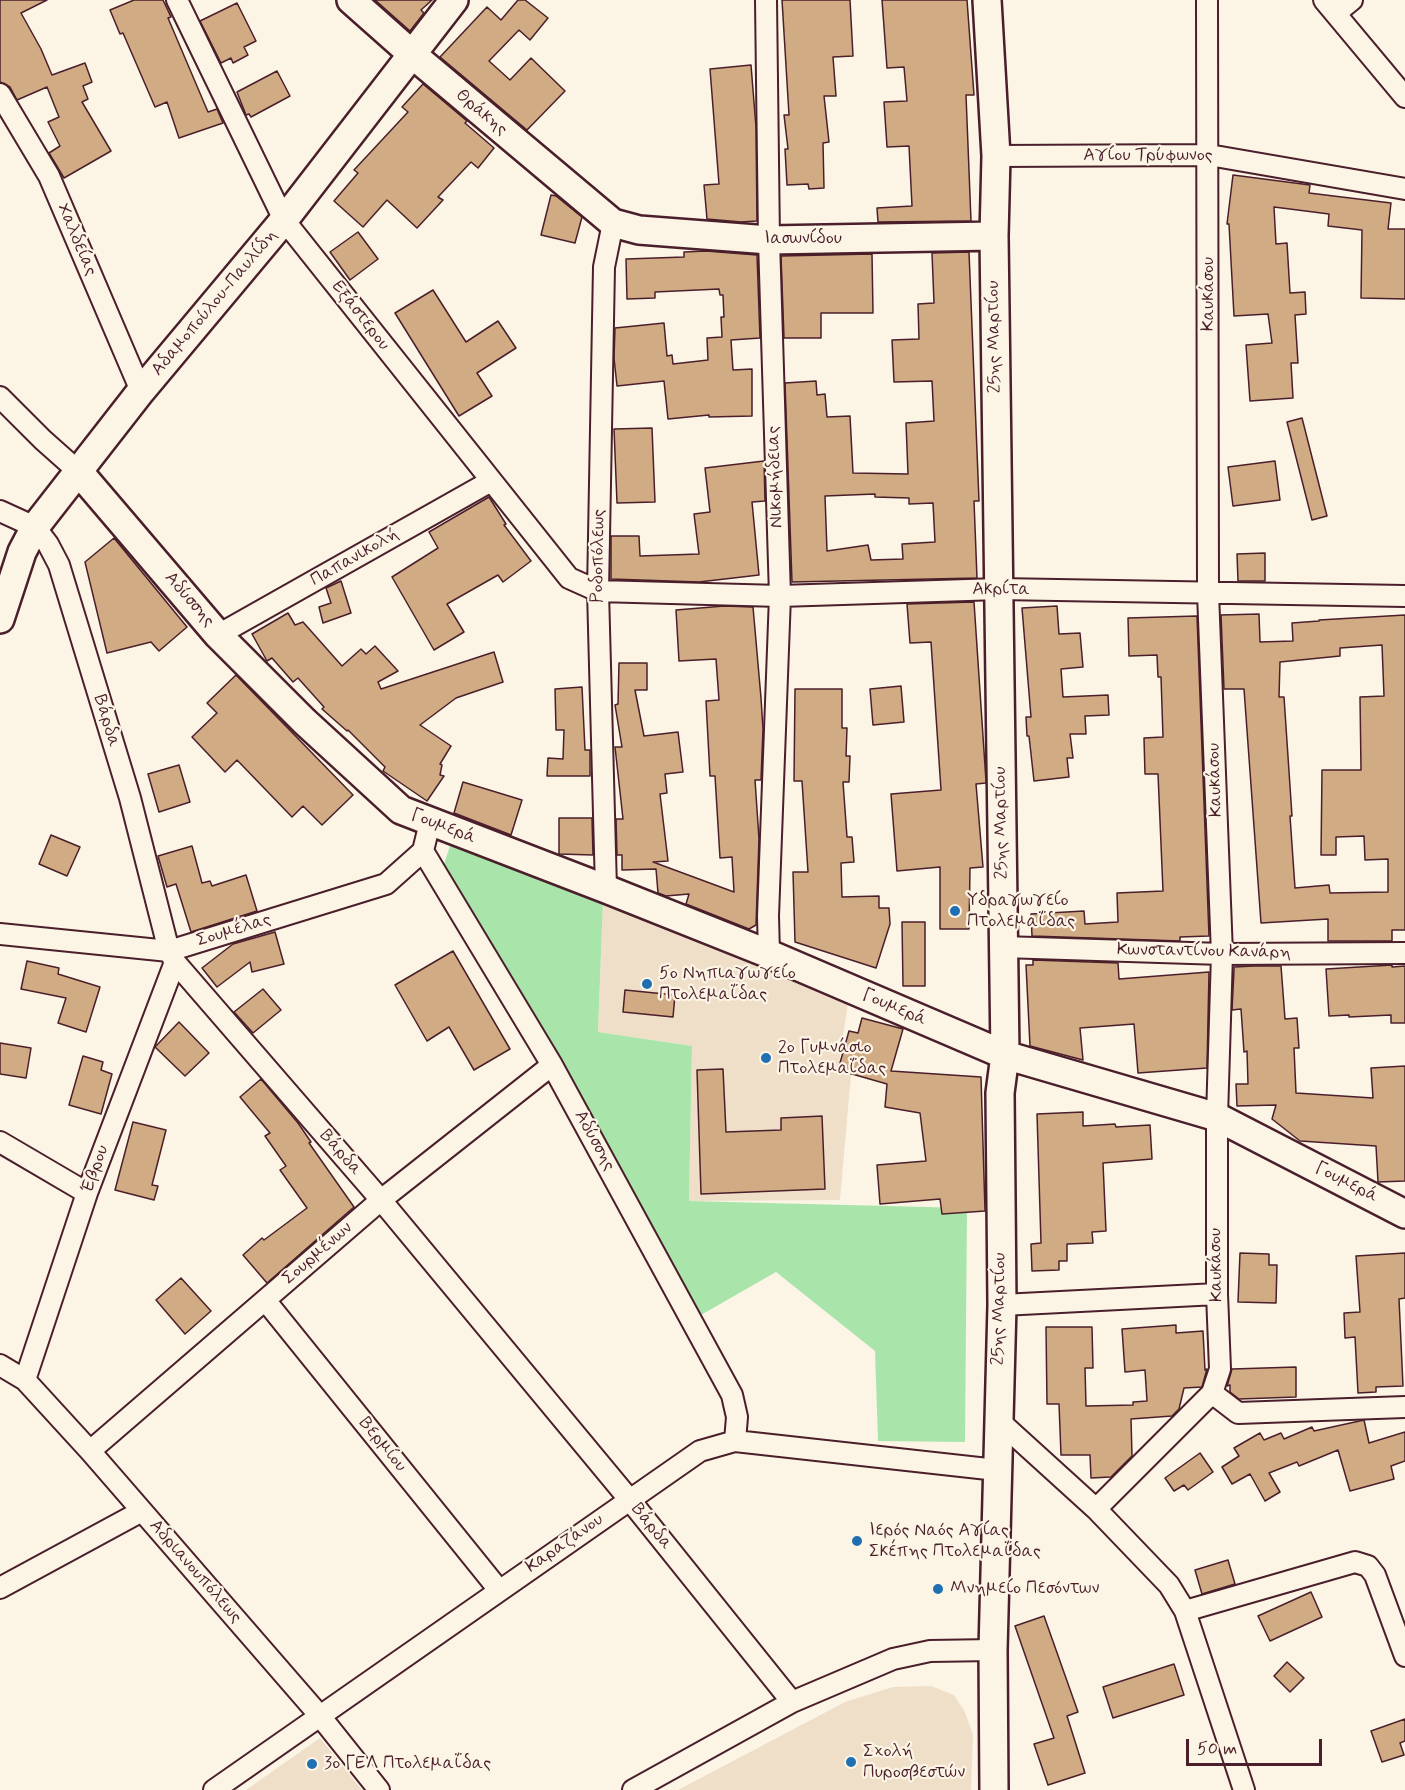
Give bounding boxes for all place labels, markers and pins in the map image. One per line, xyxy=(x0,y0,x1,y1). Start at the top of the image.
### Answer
place label: Υδραγωγείο Πτολεμαΐδας xyxy=(967,890,1075,932)
marker: Υδραγωγείο Πτολεμαΐδας xyxy=(948,904,962,918)
place label: 5ο Νηπιαγωγείο Πτολεμαΐδας xyxy=(659,963,796,1006)
marker: 5ο Νηπιαγωγείο Πτολεμαΐδας xyxy=(640,977,654,991)
place label: 2ο Γυμνάσιο Πτολεμαΐδας xyxy=(778,1037,886,1080)
marker: 2ο Γυμνάσιο Πτολεμαΐδας xyxy=(759,1051,773,1065)
place label: Ιερός Ναός Αγίας Σκέπης Πτολεμαΐδας xyxy=(869,1520,1041,1562)
marker: Ιερός Ναός Αγίας Σκέπης Πτολεμαΐδας xyxy=(850,1534,864,1548)
place label: Μνημείο Πεσόντων xyxy=(950,1578,1099,1600)
marker: Μνημείο Πεσόντων xyxy=(931,1582,945,1596)
place label: Σχολή Πυροσβεστών xyxy=(863,1741,965,1784)
place label: 3ο ΓΕΛ Πτολεμαΐδας xyxy=(324,1753,491,1775)
marker: Σχολή Πυροσβεστών xyxy=(844,1755,858,1769)
marker: 3ο ΓΕΛ Πτολεμαΐδας xyxy=(305,1757,319,1771)

